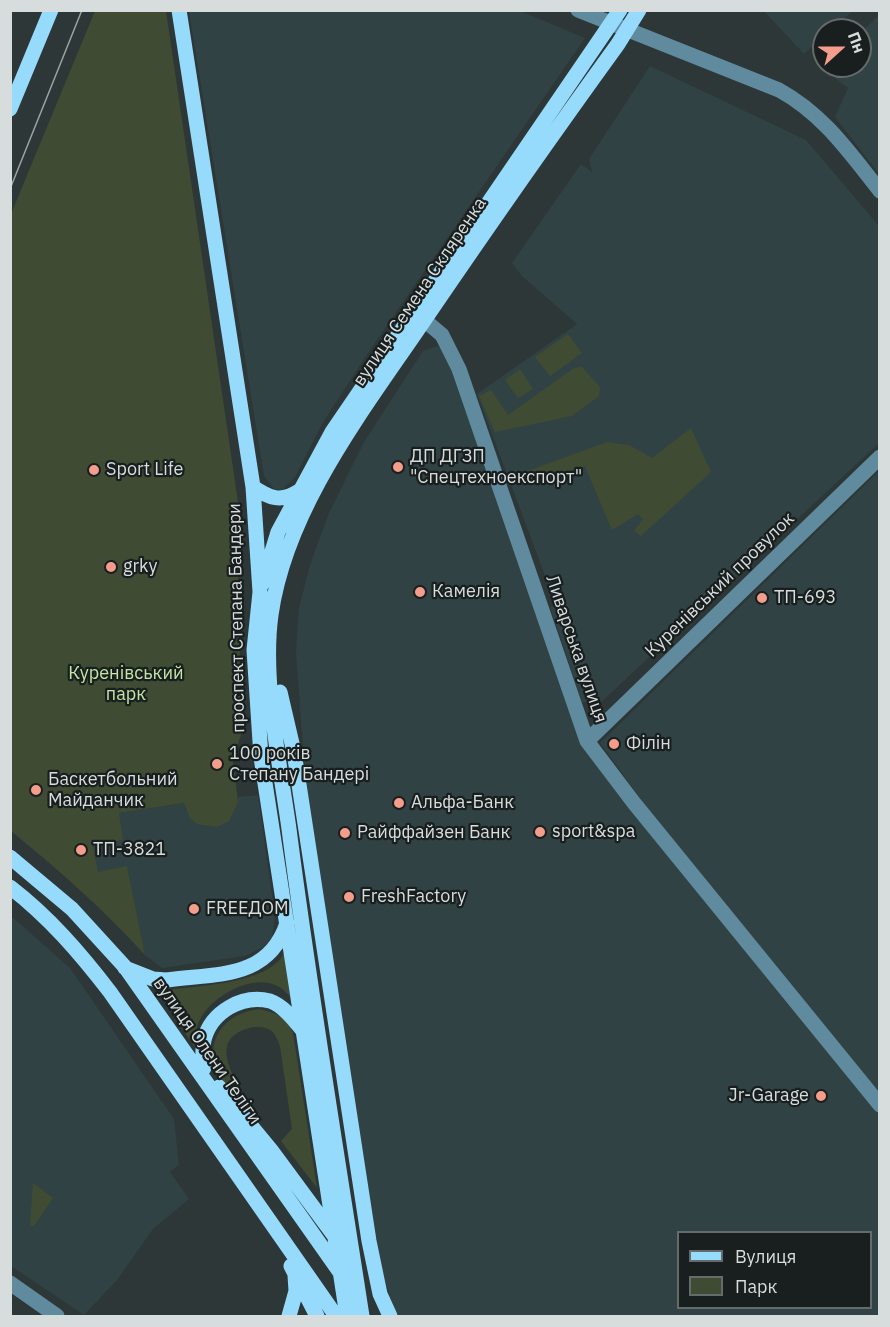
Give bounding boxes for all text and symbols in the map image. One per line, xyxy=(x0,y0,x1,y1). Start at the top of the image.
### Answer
north arrow xyxy=(812,18,872,78)
text: Пн xyxy=(844,29,870,56)
street label: вулиця Семена Скляренка xyxy=(349,193,491,391)
place label: ДП ДГЗП "Спецтехноекспорт" xyxy=(410,446,582,488)
place label: Sport Life xyxy=(106,459,183,481)
marker: ДП ДГЗП "Спецтехноекспорт" xyxy=(391,460,405,474)
marker: Sport Life xyxy=(87,463,101,477)
street label: проспект Степана Бандери xyxy=(224,503,250,733)
street label: Куренівський провулок xyxy=(641,508,799,662)
place label: grky xyxy=(123,556,158,578)
marker: grky xyxy=(104,560,118,574)
street label: Ливарська вулиця xyxy=(541,572,611,726)
place label: Камелія xyxy=(432,581,500,603)
marker: Камелія xyxy=(413,585,427,599)
place label: ТП-693 xyxy=(774,587,836,609)
marker: ТП-693 xyxy=(755,591,769,605)
park label: Куренівський парк xyxy=(68,663,184,706)
place label: Філін xyxy=(626,733,671,755)
marker: Філін xyxy=(607,737,621,751)
place label: 100 років Степану Бандері xyxy=(229,743,369,786)
marker: 100 років Степану Бандері xyxy=(210,757,224,771)
place label: Баскетбольний Майданчик xyxy=(48,769,178,812)
marker: Баскетбольний Майданчик xyxy=(29,783,43,797)
place label: Альфа-Банк xyxy=(411,792,514,814)
marker: Альфа-Банк xyxy=(392,796,406,810)
place label: sport&spa xyxy=(552,821,635,843)
place label: Райффайзен Банк xyxy=(357,822,510,844)
marker: sport&spa xyxy=(533,825,547,839)
marker: Райффайзен Банк xyxy=(338,826,352,840)
place label: ТП-3821 xyxy=(93,839,166,861)
marker: ТП-3821 xyxy=(74,843,88,857)
place label: FreshFactory xyxy=(361,886,466,908)
marker: FreshFactory xyxy=(342,890,356,904)
place label: FREEДОМ xyxy=(206,898,289,920)
marker: FREEДОМ xyxy=(187,902,201,916)
street label: вулиця Олени Теліги xyxy=(148,973,266,1129)
place label: Jr-Garage xyxy=(729,1085,809,1107)
marker: Jr-Garage xyxy=(814,1089,828,1103)
legend xyxy=(677,1231,872,1309)
text: Вулиця xyxy=(735,1245,796,1268)
text: Парк xyxy=(735,1275,777,1298)

